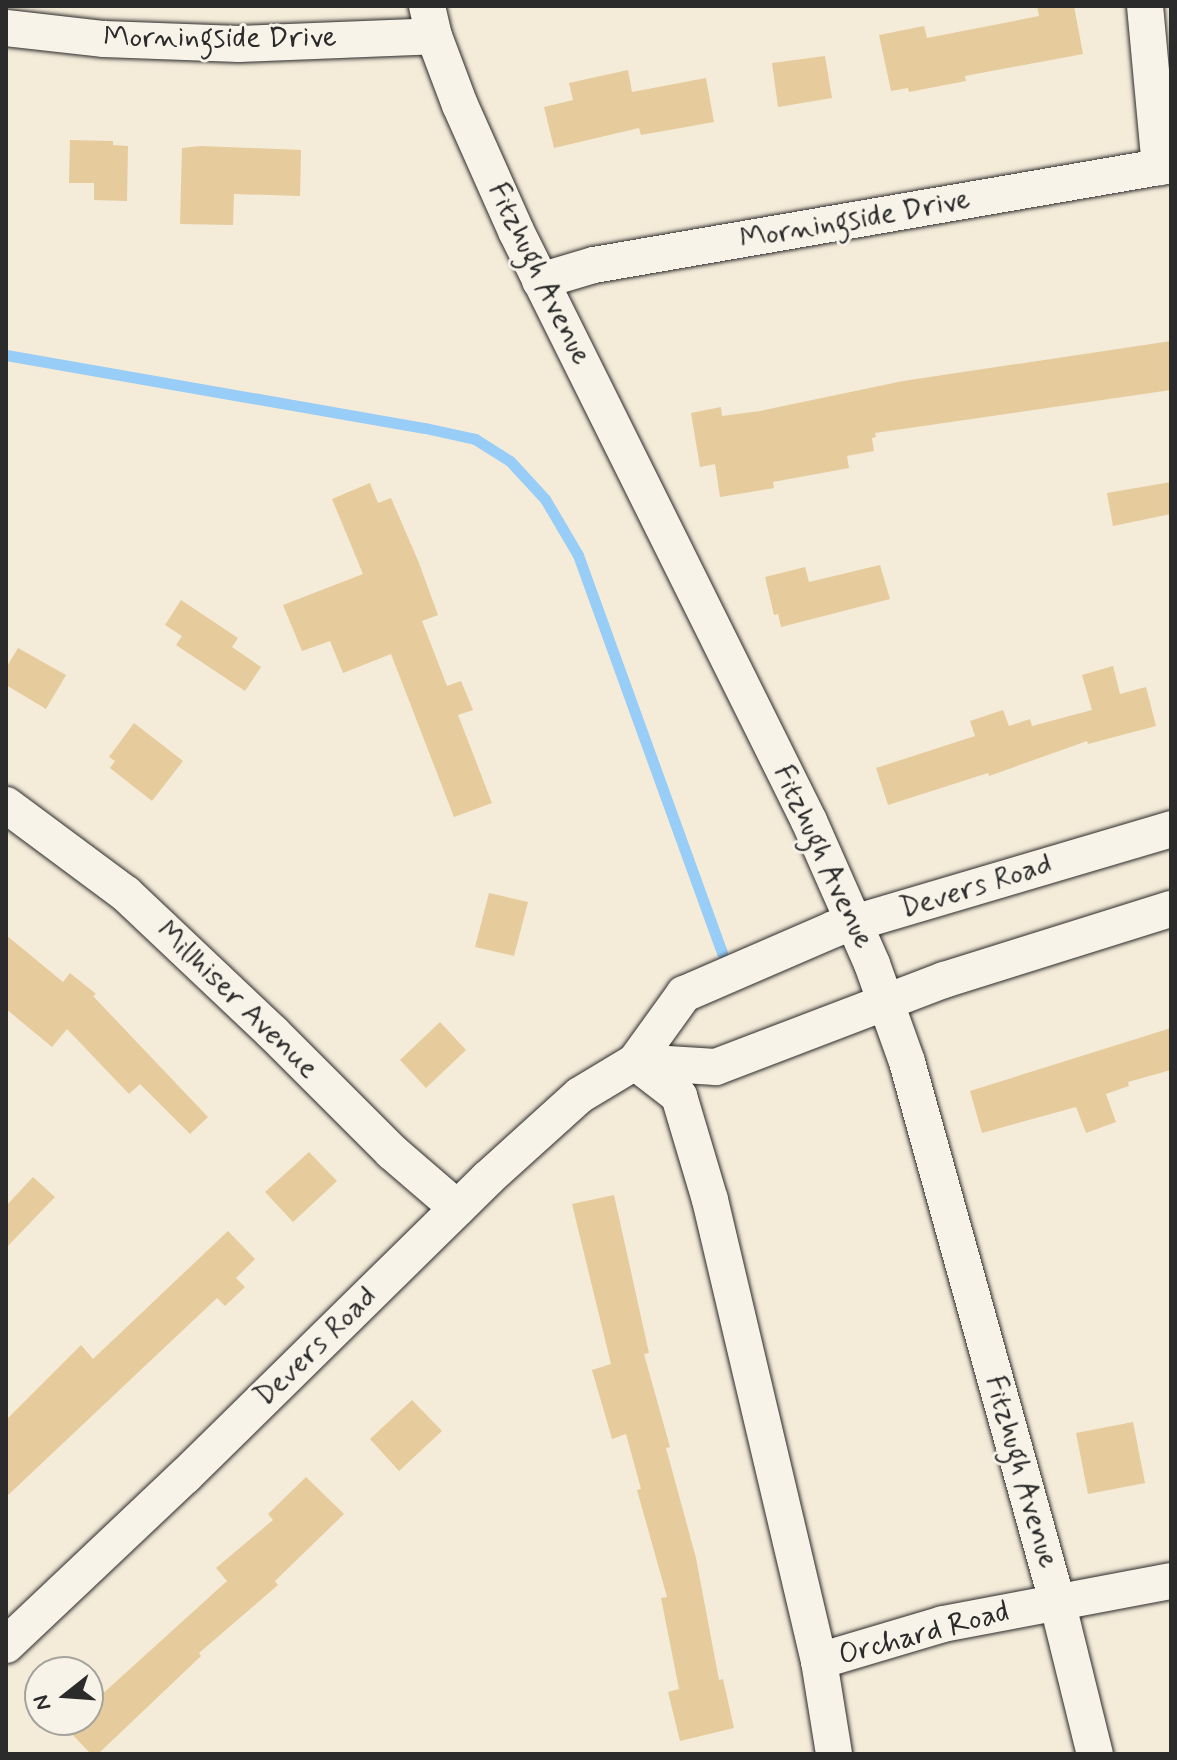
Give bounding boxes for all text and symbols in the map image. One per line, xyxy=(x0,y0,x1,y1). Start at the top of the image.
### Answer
street label: Morningside Drive xyxy=(104,20,336,56)
street label: Fitzhugh Avenue xyxy=(478,174,600,374)
street label: Morningside Drive xyxy=(738,182,972,258)
street label: Fitzhugh Avenue xyxy=(764,757,882,957)
street label: Devers Road xyxy=(895,847,1057,927)
street label: Millhiser Avenue xyxy=(148,913,326,1087)
street label: Devers Road xyxy=(247,1279,385,1415)
street label: Fitzhugh Avenue xyxy=(976,1369,1066,1575)
street label: Orchard Road xyxy=(836,1594,1012,1674)
north arrow xyxy=(24,1656,104,1736)
text: N xyxy=(27,1691,58,1714)

